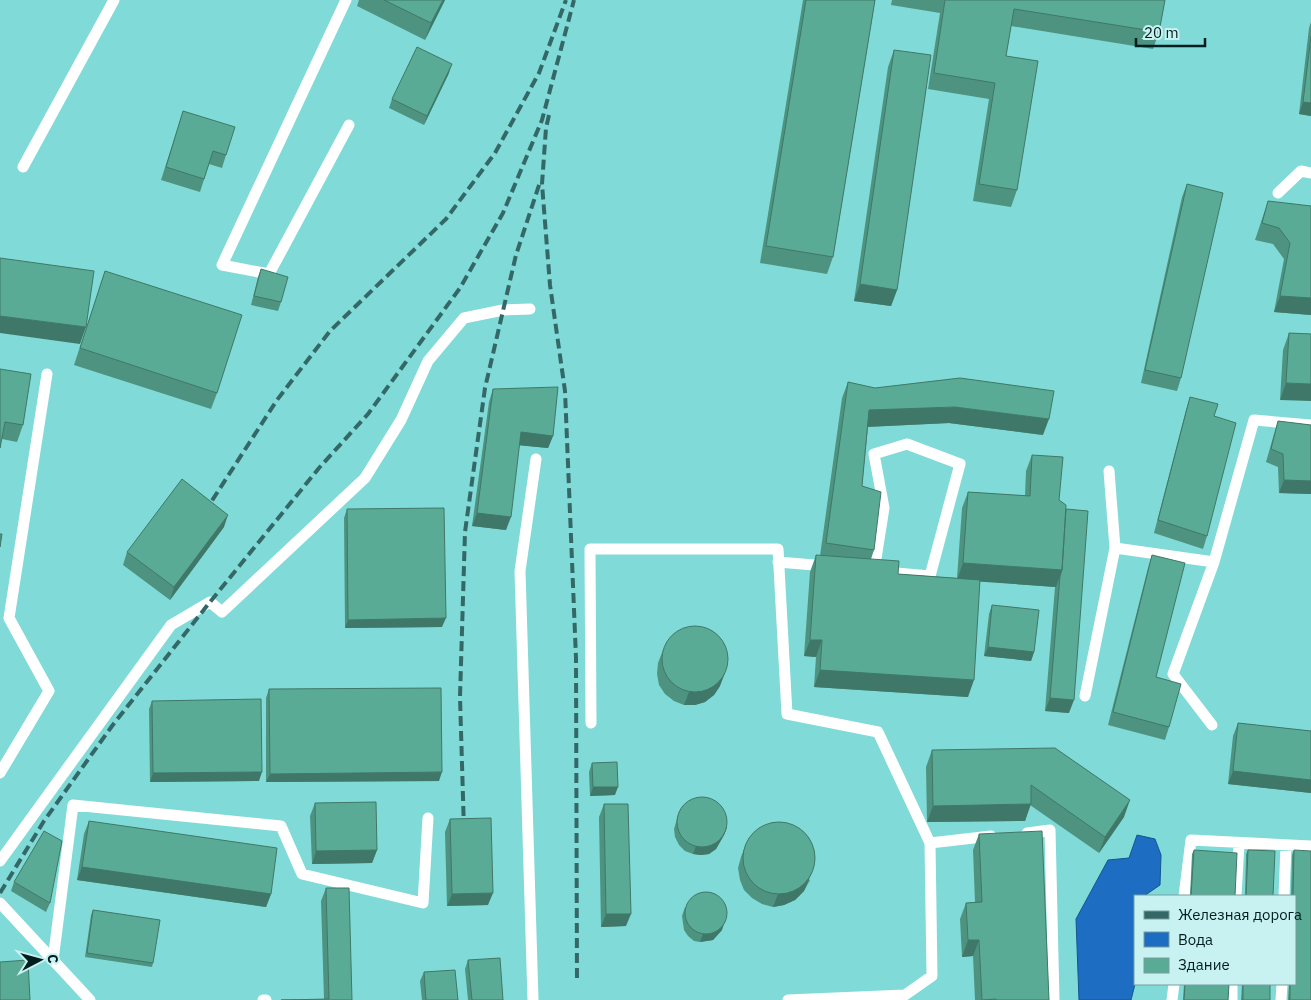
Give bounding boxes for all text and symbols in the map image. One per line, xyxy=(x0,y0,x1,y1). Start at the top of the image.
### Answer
scale bar xyxy=(1136,15,1205,47)
text: 20 m xyxy=(1144,23,1179,42)
legend xyxy=(1134,895,1296,985)
text: Железная дорога xyxy=(1178,905,1302,924)
text: Вода xyxy=(1178,930,1213,949)
north arrow xyxy=(15,935,65,985)
text: С xyxy=(44,953,62,964)
text: Здание xyxy=(1178,955,1230,974)

